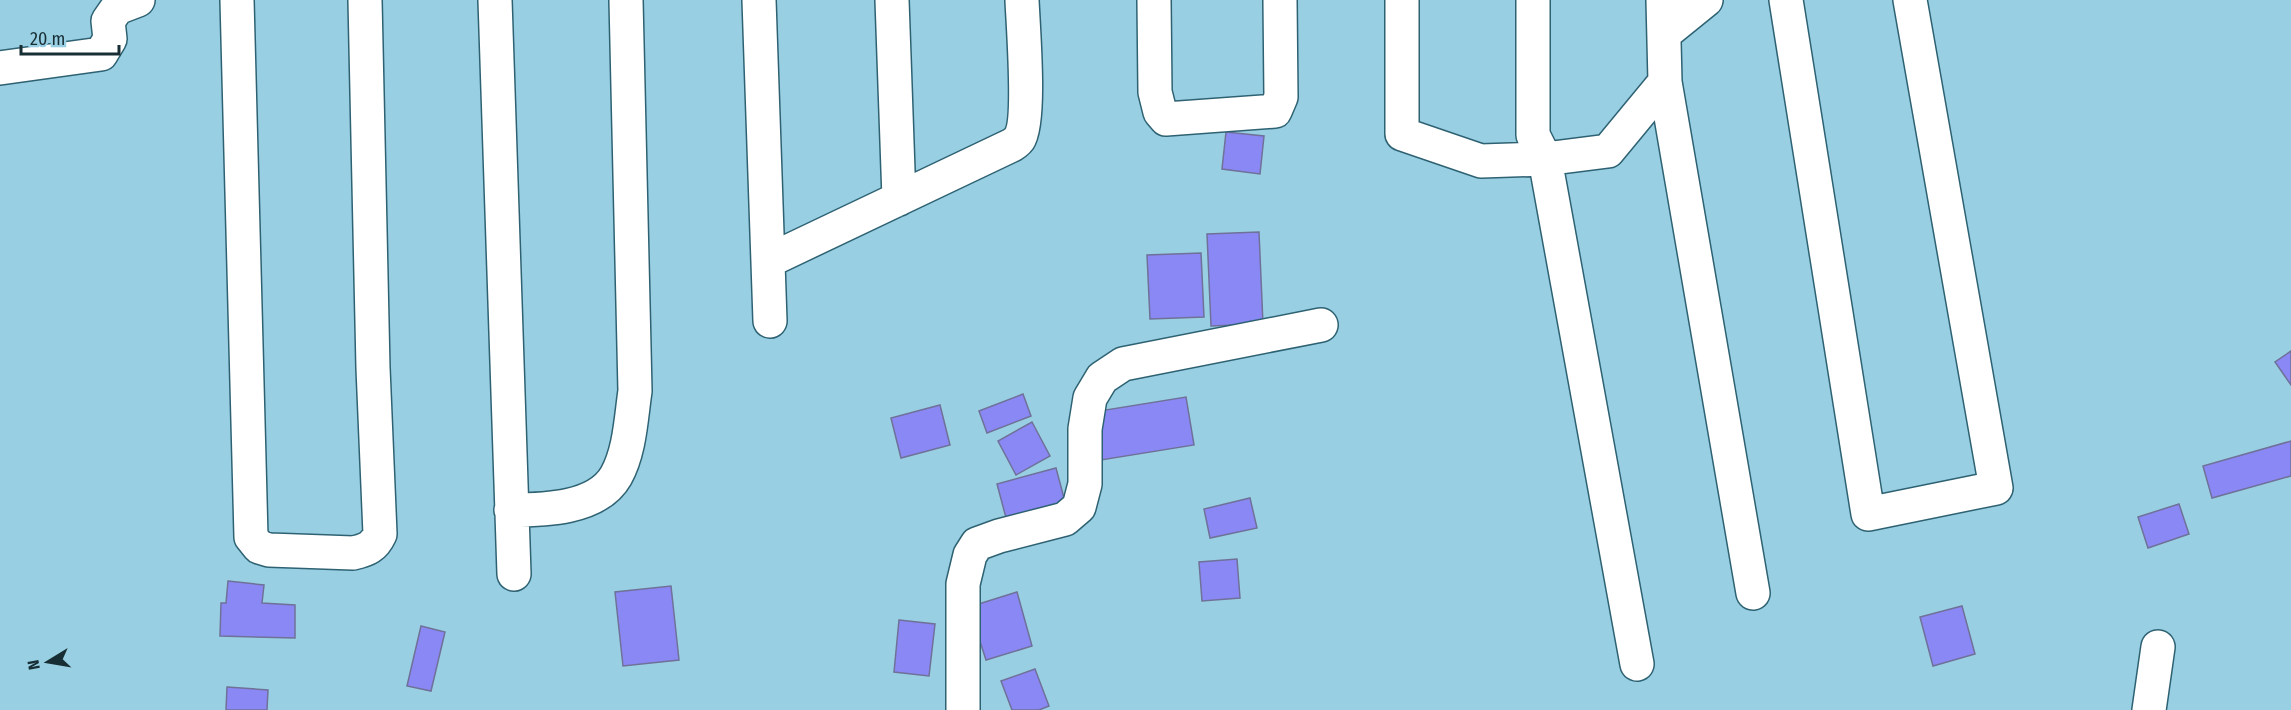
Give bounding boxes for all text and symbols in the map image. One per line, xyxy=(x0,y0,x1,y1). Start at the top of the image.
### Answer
scale bar xyxy=(21,18,118,56)
text: 20 m xyxy=(30,28,65,50)
north arrow xyxy=(18,632,78,692)
text: N xyxy=(24,658,44,671)

